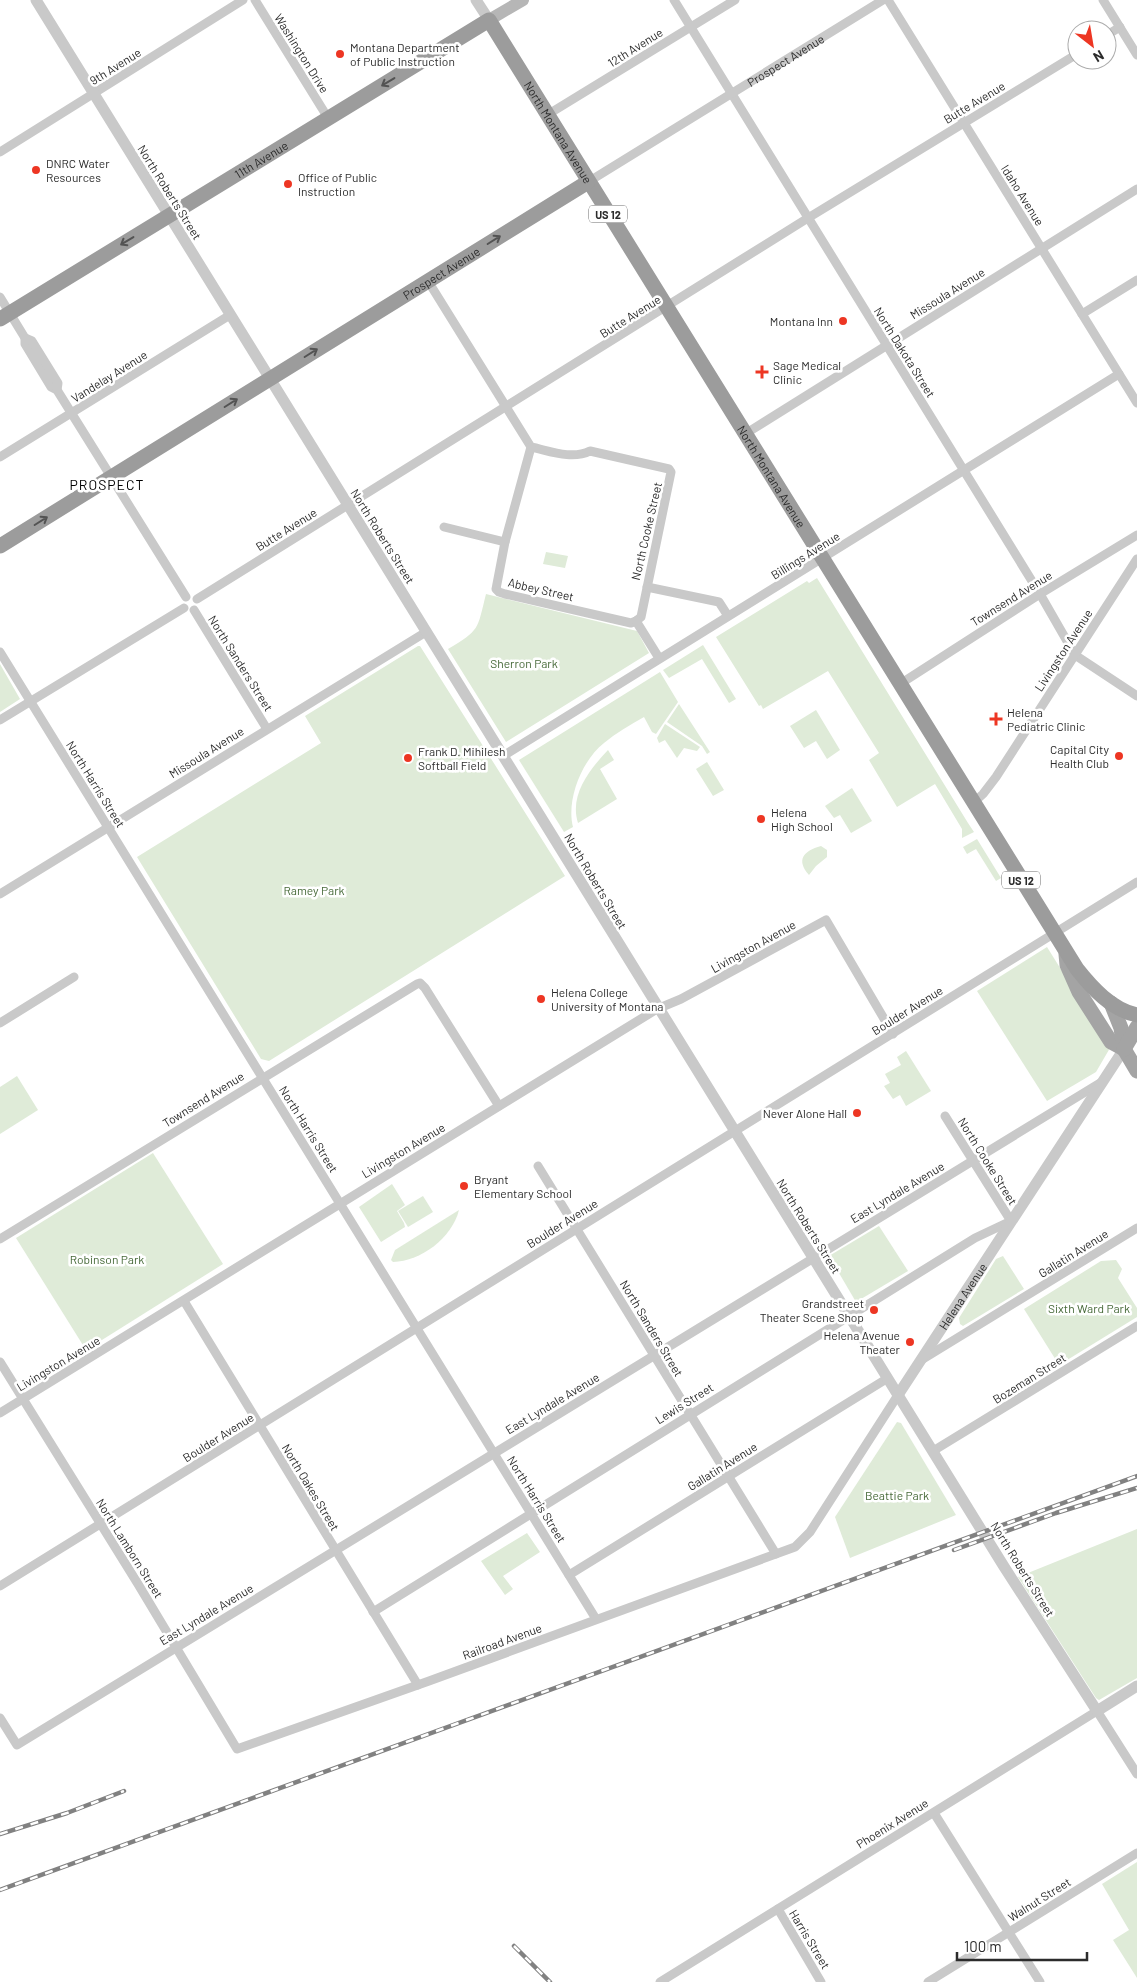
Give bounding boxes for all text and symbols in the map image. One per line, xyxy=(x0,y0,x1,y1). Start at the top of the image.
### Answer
street label: Washington Drive xyxy=(272,11,332,95)
north arrow xyxy=(1067,20,1117,70)
street label: 12th Avenue xyxy=(605,25,665,69)
street label: Prospect Avenue xyxy=(744,31,827,89)
place label: Montana Department of Public Instruction xyxy=(350,40,460,68)
street label: 9th Avenue xyxy=(87,45,143,87)
text: N xyxy=(1091,47,1107,66)
marker: Montana Department of Public Instruction xyxy=(334,48,346,60)
one-way arrow xyxy=(381,78,395,88)
street label: North Montana Avenue xyxy=(521,78,595,186)
street label: Butte Avenue xyxy=(941,78,1007,126)
street label: 11th Avenue xyxy=(232,138,290,181)
street label: North Roberts Street xyxy=(135,142,205,242)
place label: DNRC Water Resources xyxy=(46,156,110,184)
street label: Idaho Avenue xyxy=(999,162,1047,228)
marker: DNRC Water Resources xyxy=(30,164,42,176)
place label: Office of Public Instruction xyxy=(298,170,377,198)
marker: Office of Public Instruction xyxy=(282,178,294,190)
road number: US 12 xyxy=(589,205,627,222)
one-way arrow xyxy=(486,235,500,245)
one-way arrow xyxy=(120,237,134,247)
street label: Prospect Avenue xyxy=(400,244,482,302)
street label: Missoula Avenue xyxy=(907,264,987,322)
street label: Butte Avenue xyxy=(597,292,663,340)
street label: North Dakota Street xyxy=(872,304,938,400)
place label: Montana Inn xyxy=(770,314,833,328)
marker: Montana Inn xyxy=(837,315,849,327)
street label: Vandelay Avenue xyxy=(68,347,150,405)
one-way arrow xyxy=(304,348,318,359)
place label: Sage Medical Clinic xyxy=(773,358,841,386)
marker: Sage Medical Clinic xyxy=(755,365,769,379)
one-way arrow xyxy=(223,398,237,408)
street label: North Montana Avenue xyxy=(735,423,809,530)
district label: PROSPECT xyxy=(70,476,144,493)
street label: North Cooke Street xyxy=(628,481,664,581)
street label: North Roberts Street xyxy=(348,486,418,586)
street label: Butte Avenue xyxy=(253,505,319,553)
one-way arrow xyxy=(34,515,48,525)
street label: Billings Avenue xyxy=(768,528,842,582)
street label: Townsend Avenue xyxy=(968,567,1054,629)
street label: Abbey Street xyxy=(507,575,575,603)
street label: Livingston Avenue xyxy=(1031,606,1095,694)
street label: North Sanders Street xyxy=(206,613,276,713)
park label: Sherron Park xyxy=(490,656,558,670)
place label: Helena Pediatric Clinic xyxy=(1007,705,1085,733)
marker: Helena Pediatric Clinic xyxy=(989,712,1003,726)
street label: Missoula Avenue xyxy=(166,723,246,781)
street label: North Harris Street xyxy=(64,738,128,830)
place label: Capital City Health Club xyxy=(1050,742,1109,770)
place label: Frank D. Mihilesh Softball Field xyxy=(418,744,505,772)
marker: Capital City Health Club xyxy=(1113,750,1125,762)
marker: Frank D. Mihilesh Softball Field xyxy=(402,752,414,764)
place label: Helena High School xyxy=(771,805,833,833)
marker: Helena High School xyxy=(755,813,767,825)
street label: North Roberts Street xyxy=(562,831,630,931)
road number: US 12 xyxy=(1002,872,1040,888)
park label: Ramey Park xyxy=(283,883,345,897)
street label: Livingston Avenue xyxy=(708,917,798,975)
street label: Boulder Avenue xyxy=(869,983,945,1037)
place label: Helena College University of Montana xyxy=(551,985,664,1013)
marker: Helena College University of Montana xyxy=(535,993,547,1005)
street label: Townsend Avenue xyxy=(160,1068,246,1130)
street label: North Harris Street xyxy=(277,1083,341,1175)
place label: Never Alone Hall xyxy=(763,1106,847,1120)
marker: Never Alone Hall xyxy=(851,1107,863,1119)
street label: North Cooke Street xyxy=(956,1115,1020,1207)
street label: Livingston Avenue xyxy=(359,1120,447,1180)
street label: East Lyndale Avenue xyxy=(848,1158,946,1226)
place label: Bryant Elementary School xyxy=(474,1172,572,1200)
street label: North Roberts Street xyxy=(774,1176,844,1276)
marker: Bryant Elementary School xyxy=(458,1180,470,1192)
street label: Boulder Avenue xyxy=(524,1196,600,1250)
street label: Gallatin Avenue xyxy=(1036,1226,1110,1280)
park label: Robinson Park xyxy=(70,1252,144,1266)
street label: Helena Avenue xyxy=(936,1260,989,1332)
street label: North Sanders Street xyxy=(618,1277,686,1379)
place label: Grandstreet Theater Scene Shop xyxy=(760,1296,864,1324)
park label: Sixth Ward Park xyxy=(1048,1301,1130,1315)
marker: Grandstreet Theater Scene Shop xyxy=(868,1304,880,1316)
place label: Helena Avenue Theater xyxy=(823,1328,901,1356)
street label: Livingston Avenue xyxy=(14,1333,102,1393)
marker: Helena Avenue Theater xyxy=(904,1336,916,1348)
street label: Bozeman Street xyxy=(990,1350,1068,1406)
street label: East Lyndale Avenue xyxy=(503,1369,601,1437)
street label: Lewis Street xyxy=(652,1380,716,1426)
street label: Boulder Avenue xyxy=(180,1410,256,1464)
street label: Gallatin Avenue xyxy=(685,1439,759,1493)
street label: North Oakes Street xyxy=(280,1441,342,1533)
street label: North Harris Street xyxy=(505,1453,569,1545)
park label: Beattie Park xyxy=(865,1488,929,1502)
street label: North Lamborn Street xyxy=(94,1496,166,1600)
street label: North Roberts Street xyxy=(988,1519,1058,1619)
street label: East Lyndale Avenue xyxy=(157,1580,255,1648)
street label: Railroad Avenue xyxy=(460,1620,544,1662)
street label: Phoenix Avenue xyxy=(853,1795,931,1851)
street label: Walnut Street xyxy=(1005,1874,1073,1924)
street label: Harris Street xyxy=(787,1907,833,1971)
scale bar xyxy=(957,1930,1087,1962)
text: 100 m xyxy=(964,1937,1002,1955)

